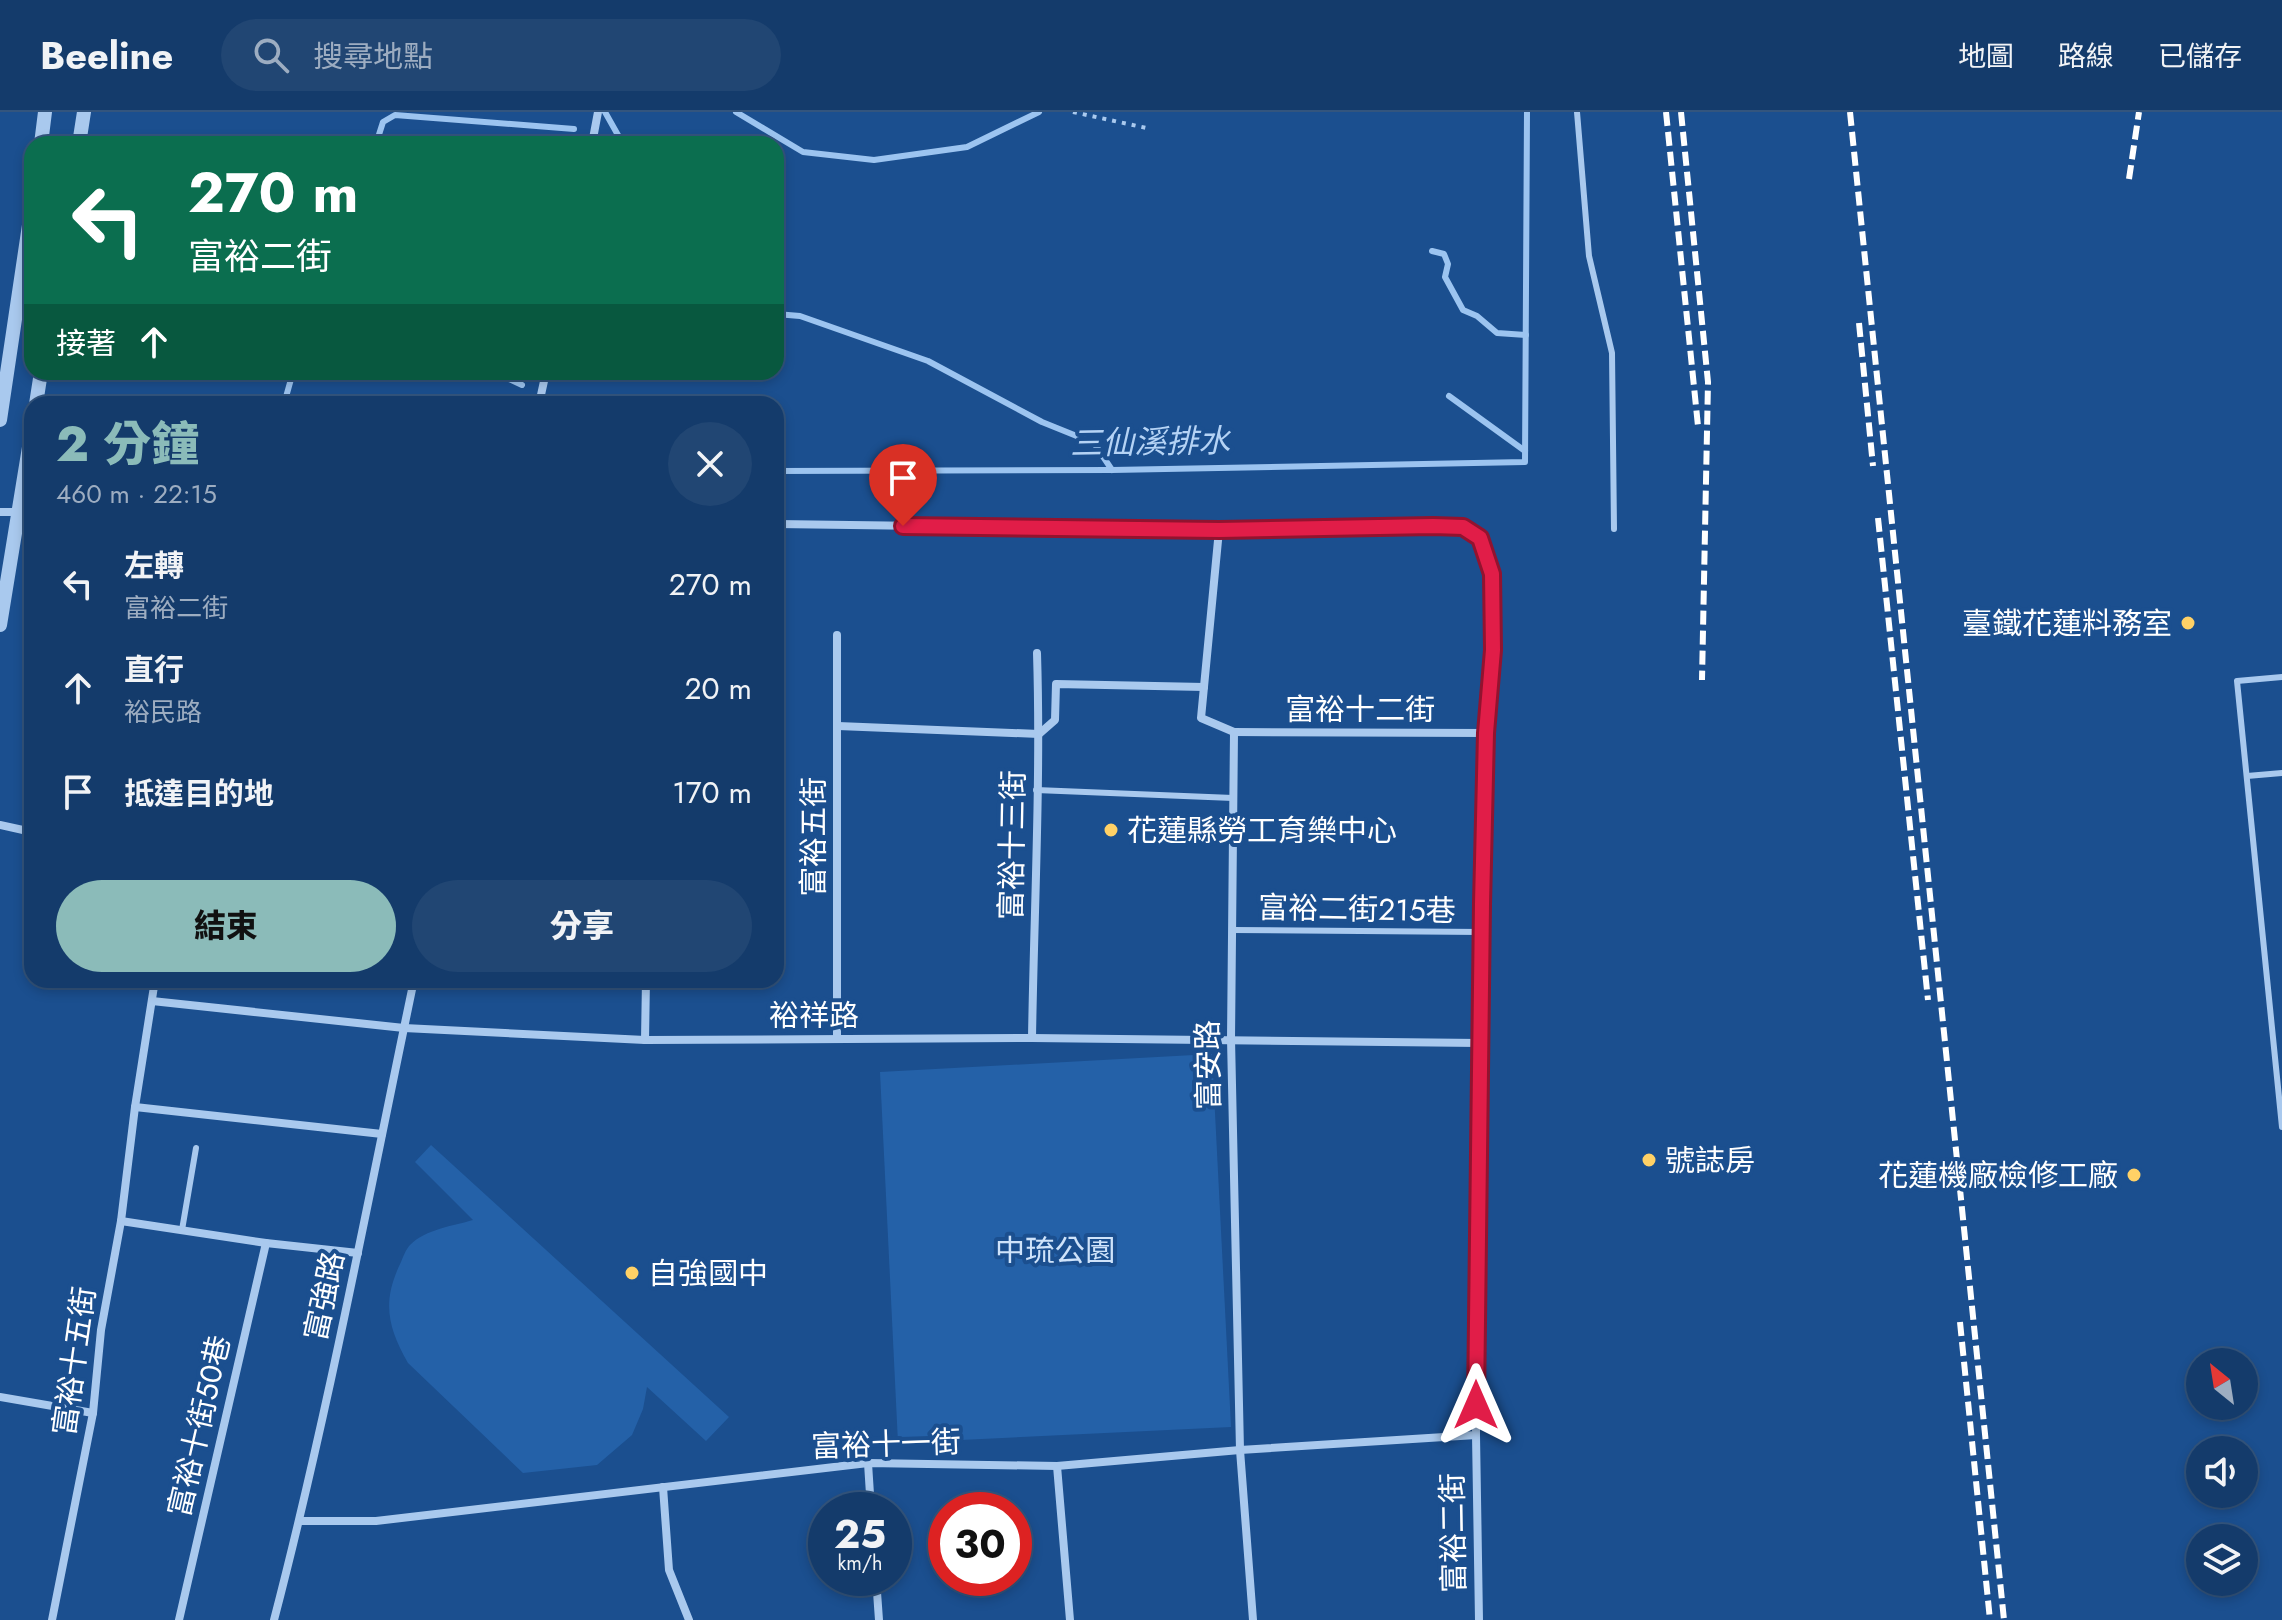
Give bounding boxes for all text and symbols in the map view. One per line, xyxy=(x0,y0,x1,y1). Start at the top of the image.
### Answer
search box xyxy=(221,19,781,91)
text: Beeline xyxy=(40,28,173,83)
icon: search xyxy=(249,33,293,77)
text: 搜尋地點 xyxy=(313,35,433,78)
text: 地圖 xyxy=(1958,36,2014,77)
text: 路線 xyxy=(2058,36,2114,77)
text: 已儲存 xyxy=(2158,36,2242,77)
text: 270 m xyxy=(188,152,358,233)
icon: left xyxy=(56,168,160,272)
text: 富裕二街 xyxy=(188,230,332,282)
icon: ahead xyxy=(132,320,176,364)
text: 接著 xyxy=(56,322,116,365)
text: 2 分鐘 xyxy=(56,410,199,479)
water label: 三仙溪排水 xyxy=(1070,418,1232,466)
button: close xyxy=(668,422,752,506)
pin xyxy=(869,444,937,526)
icon: arrive xyxy=(881,456,925,500)
text: 460 m · 22:15 xyxy=(56,475,217,513)
text: 左轉 xyxy=(124,544,184,587)
icon: left xyxy=(56,562,100,606)
text: 270 m xyxy=(669,563,752,606)
text: 富裕二街 xyxy=(124,589,228,627)
place label: 臺鐵花蓮料務室 xyxy=(1962,602,2172,645)
marker: 臺鐵花蓮料務室 xyxy=(2179,614,2197,632)
text: 直行 xyxy=(124,648,184,691)
icon: ahead xyxy=(56,666,100,710)
text: 20 m xyxy=(685,667,752,710)
street label: 富裕十二街 xyxy=(1285,688,1435,731)
text: 裕民路 xyxy=(124,693,202,731)
icon: arrive xyxy=(56,770,100,814)
street label: 富裕十三街 xyxy=(989,770,1035,920)
text: 170 m xyxy=(672,771,752,814)
text: 抵達目的地 xyxy=(124,772,274,815)
street label: 富裕五街 xyxy=(792,777,835,897)
place label: 花蓮縣勞工育樂中心 xyxy=(1127,809,1397,852)
marker: 花蓮縣勞工育樂中心 xyxy=(1102,821,1120,839)
button: 結束 xyxy=(56,880,396,972)
button: 分享 xyxy=(412,880,752,972)
street label: 富裕二街215巷 xyxy=(1258,886,1456,932)
street label: 裕祥路 xyxy=(769,994,859,1037)
street label: 富安路 xyxy=(1186,1020,1230,1110)
place label: 號誌房 xyxy=(1665,1139,1755,1182)
marker: 號誌房 xyxy=(1640,1151,1658,1169)
place label: 花蓮機廠檢修工廠 xyxy=(1878,1154,2118,1197)
marker: 花蓮機廠檢修工廠 xyxy=(2125,1166,2143,1184)
park label: 中琉公園 xyxy=(995,1229,1115,1272)
street label: 富強路 xyxy=(294,1248,354,1344)
place label: 自強國中 xyxy=(648,1252,768,1295)
marker: 自強國中 xyxy=(623,1264,641,1282)
street label: 富裕十五街 xyxy=(42,1284,106,1438)
street label: 富裕十街50巷 xyxy=(157,1331,241,1521)
north arrow xyxy=(2186,1348,2258,1420)
map controls xyxy=(2186,1348,2258,1596)
position arrow xyxy=(1434,1363,1518,1447)
street label: 富裕十一街 xyxy=(810,1420,962,1468)
button: sound xyxy=(2186,1436,2258,1508)
street label: 富裕二街 xyxy=(1430,1473,1476,1593)
speed limit sign: 30 xyxy=(928,1492,1032,1596)
text: 25 xyxy=(834,1505,886,1563)
button: layers xyxy=(2186,1524,2258,1596)
text: km/h xyxy=(837,1549,883,1578)

